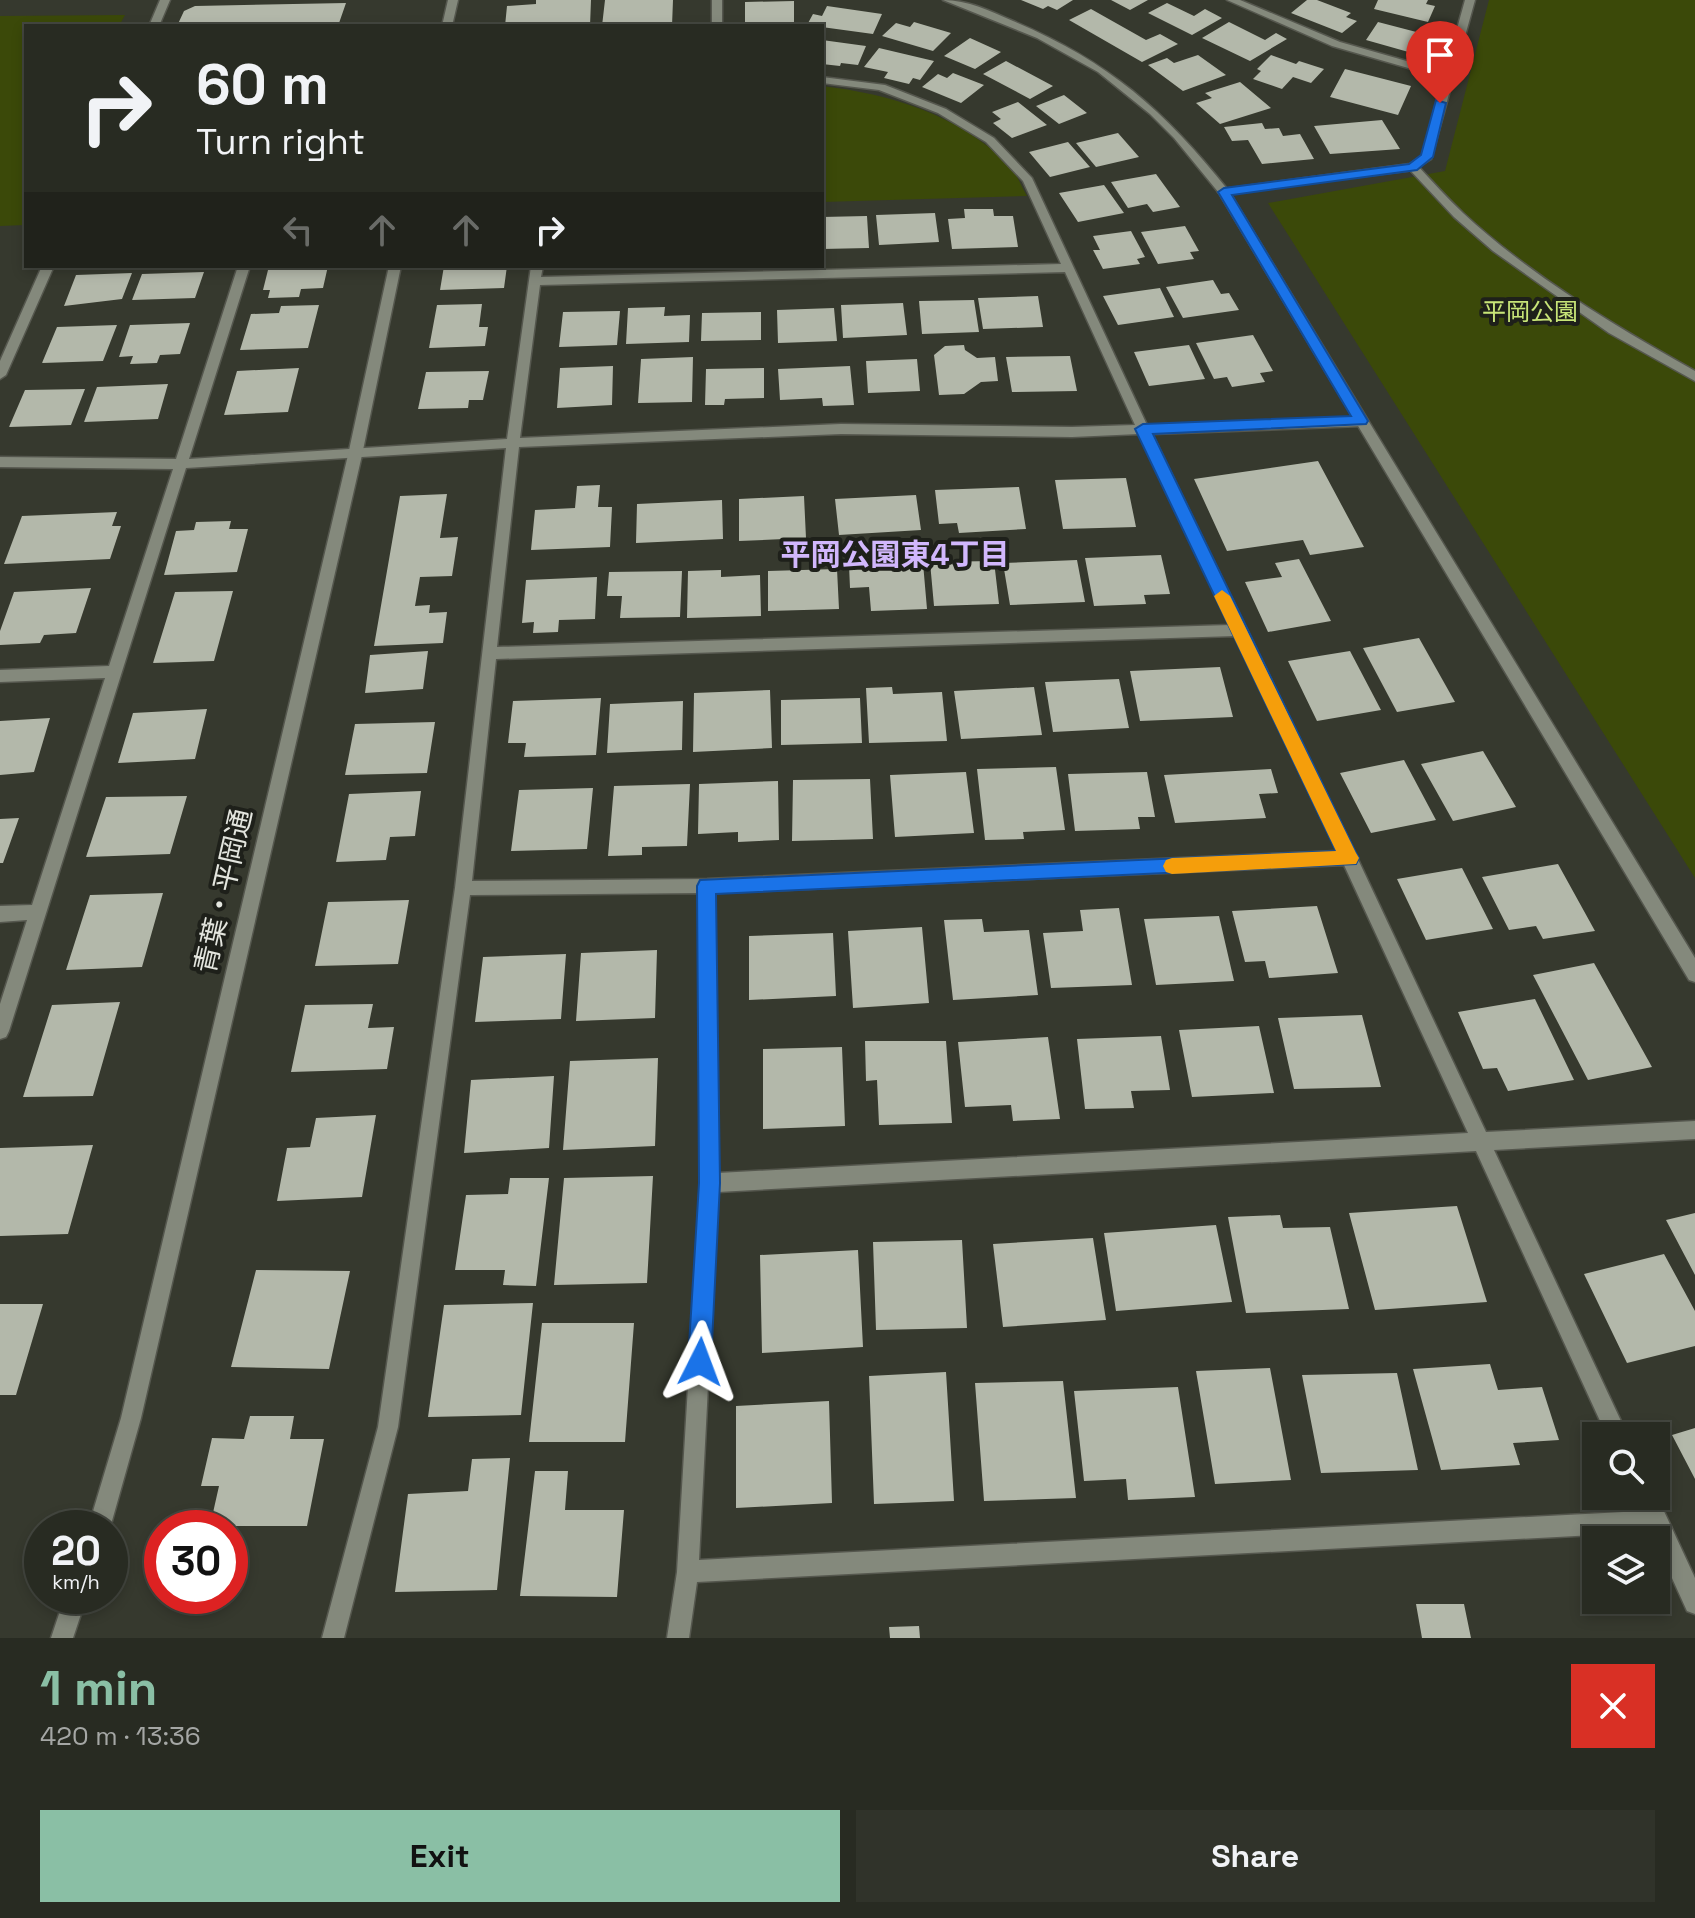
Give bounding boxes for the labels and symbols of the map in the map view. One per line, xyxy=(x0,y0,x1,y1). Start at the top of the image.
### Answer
pin xyxy=(1406,21,1474,103)
park label: 平岡公園 xyxy=(1482,296,1578,327)
district label: 平岡公園東4丁目 xyxy=(780,535,1010,574)
street label: 青葉・平岡通 xyxy=(187,805,259,977)
position arrow xyxy=(658,1320,742,1404)
speed limit sign: 30 xyxy=(144,1510,248,1614)

